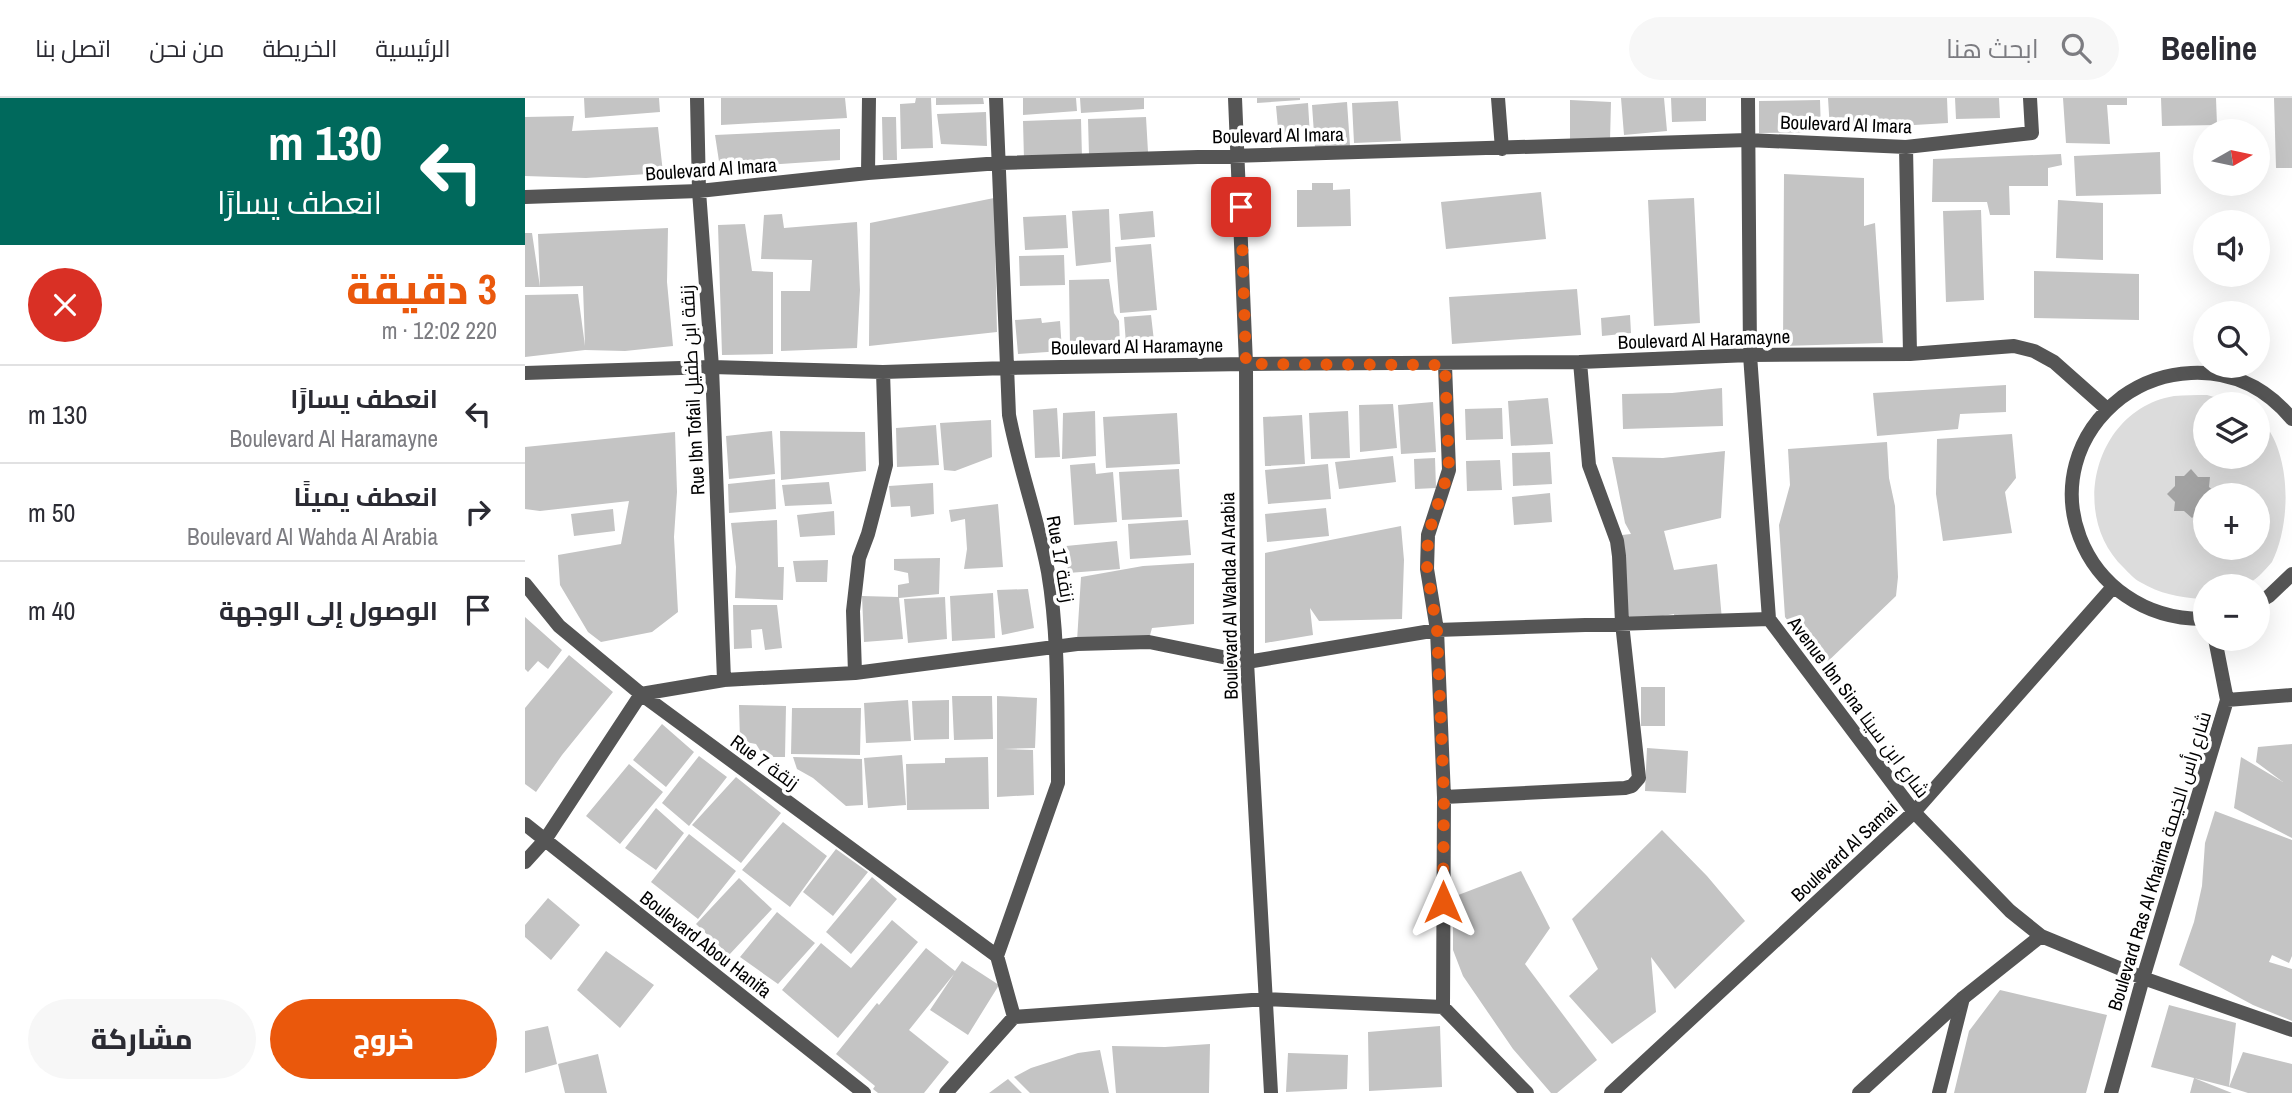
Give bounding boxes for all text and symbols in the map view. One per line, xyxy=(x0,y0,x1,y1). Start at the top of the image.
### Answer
search box xyxy=(1629,17,2119,80)
text: Beeline xyxy=(2161,26,2257,70)
icon: search xyxy=(2057,29,2095,67)
text: ابحث هنا xyxy=(1946,31,2039,66)
text: اتصل بنا xyxy=(35,32,111,64)
text: من نحن xyxy=(149,32,224,64)
text: الخريطة xyxy=(262,32,337,64)
text: الرئيسية xyxy=(375,32,451,64)
text: 130 m xyxy=(268,109,382,175)
street label: Boulevard Al Imara xyxy=(1780,109,1913,139)
north arrow xyxy=(2193,119,2270,196)
map controls xyxy=(2193,119,2270,651)
street label: Boulevard Al Imara xyxy=(1212,121,1344,149)
icon: left xyxy=(406,126,497,217)
street label: Boulevard Al Imara xyxy=(644,151,778,187)
pin xyxy=(1211,177,1271,237)
text: انعطف يسارًا xyxy=(217,181,382,224)
icon: arrive xyxy=(1222,188,1260,226)
button: sound xyxy=(2193,210,2270,287)
text: 3 دقيقة xyxy=(346,261,497,317)
button: close xyxy=(28,268,102,342)
street label: Rue Ibn Tofail زنقة ابن طفيل xyxy=(674,284,710,496)
button: search xyxy=(2193,301,2270,378)
text: 220 m · 12:02 xyxy=(382,315,497,346)
street label: Boulevard Al Haramayne xyxy=(1617,323,1791,355)
street label: Boulevard Al Haramayne xyxy=(1051,331,1223,361)
text: انعطف يسارًا xyxy=(290,381,438,416)
button: layers xyxy=(2193,392,2270,469)
icon: left xyxy=(459,395,497,433)
text: 130 m xyxy=(28,397,87,432)
text: Boulevard Al Haramayne xyxy=(229,423,438,454)
text: انعطف يمينًا xyxy=(293,479,438,514)
button: + xyxy=(2193,483,2270,560)
street label: Boulevard Al Wahda Al Arabia xyxy=(1214,492,1244,700)
icon: right xyxy=(459,493,497,531)
text: 50 m xyxy=(28,495,75,530)
street label: Rue 17 زنقة xyxy=(1041,514,1081,604)
text: Boulevard Al Wahda Al Arabia xyxy=(187,521,438,552)
button: − xyxy=(2193,574,2270,651)
icon: arrive xyxy=(459,591,497,629)
text: 40 m xyxy=(28,593,75,628)
text: الوصول إلى الوجهة xyxy=(219,593,438,628)
street label: Avenue Ibn Sina شارع ابن سينا xyxy=(1781,610,1936,804)
street label: Boulevard Ras Al Khaima شارع رأس الخيمة xyxy=(2101,708,2218,1014)
street label: Rue 7 زنقة xyxy=(725,728,805,796)
street label: Boulevard Al Samai xyxy=(1785,795,1903,907)
position arrow xyxy=(1406,865,1480,939)
street label: Boulevard Abou Hanifa xyxy=(635,884,777,1004)
button: مشاركة xyxy=(28,999,256,1079)
button: خروج xyxy=(270,999,497,1079)

